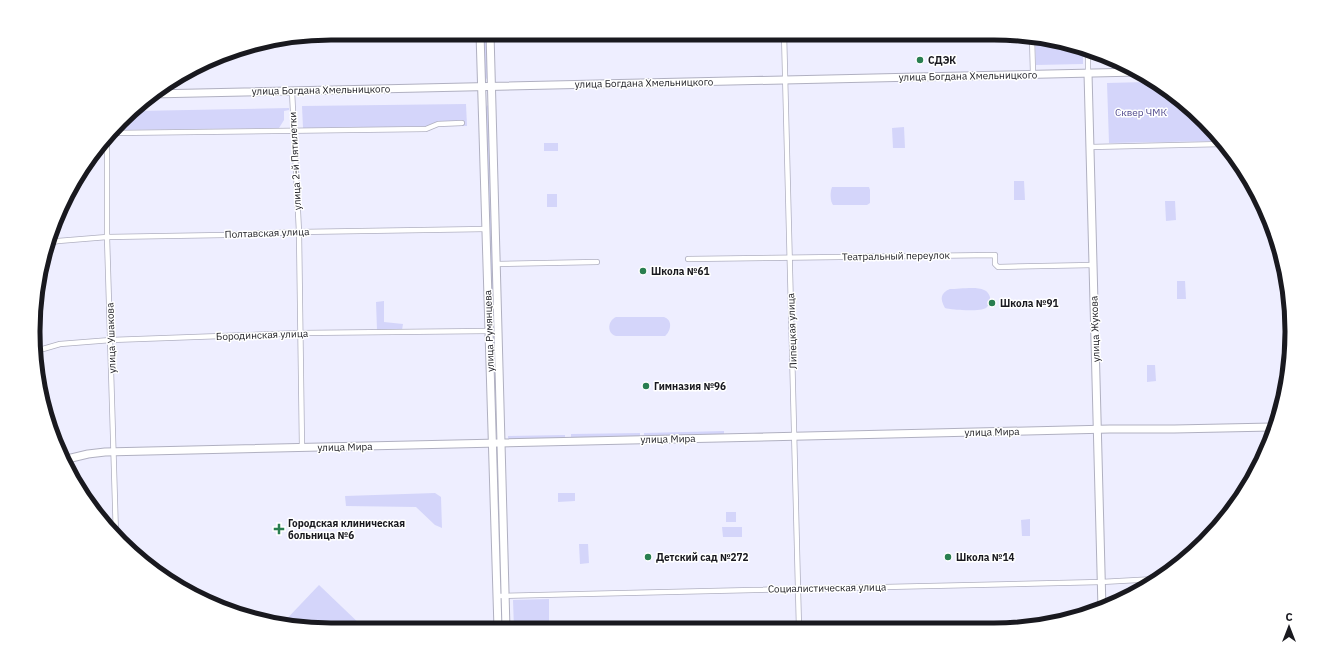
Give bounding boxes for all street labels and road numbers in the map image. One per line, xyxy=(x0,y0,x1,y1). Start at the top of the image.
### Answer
street label: улица Богдана Хмельницкого xyxy=(898,68,1038,84)
street label: улица Богдана Хмельницкого xyxy=(574,75,714,91)
street label: улица Богдана Хмельницкого xyxy=(251,82,391,98)
street label: улица 2-й Пятилетки xyxy=(286,111,304,210)
street label: Полтавская улица xyxy=(224,225,310,241)
street label: Театральный переулок xyxy=(842,249,951,263)
street label: улица Румянцева xyxy=(481,289,497,372)
street label: Липецкая улица xyxy=(784,292,800,369)
street label: улица Жукова xyxy=(1087,295,1103,362)
street label: улица Ушакова xyxy=(103,302,119,374)
street label: Бородинская улица xyxy=(216,327,309,343)
street label: улица Мира xyxy=(964,425,1020,439)
street label: улица Мира xyxy=(640,432,696,446)
street label: улица Мира xyxy=(317,440,373,454)
street label: Социалистическая улица xyxy=(768,580,887,596)

